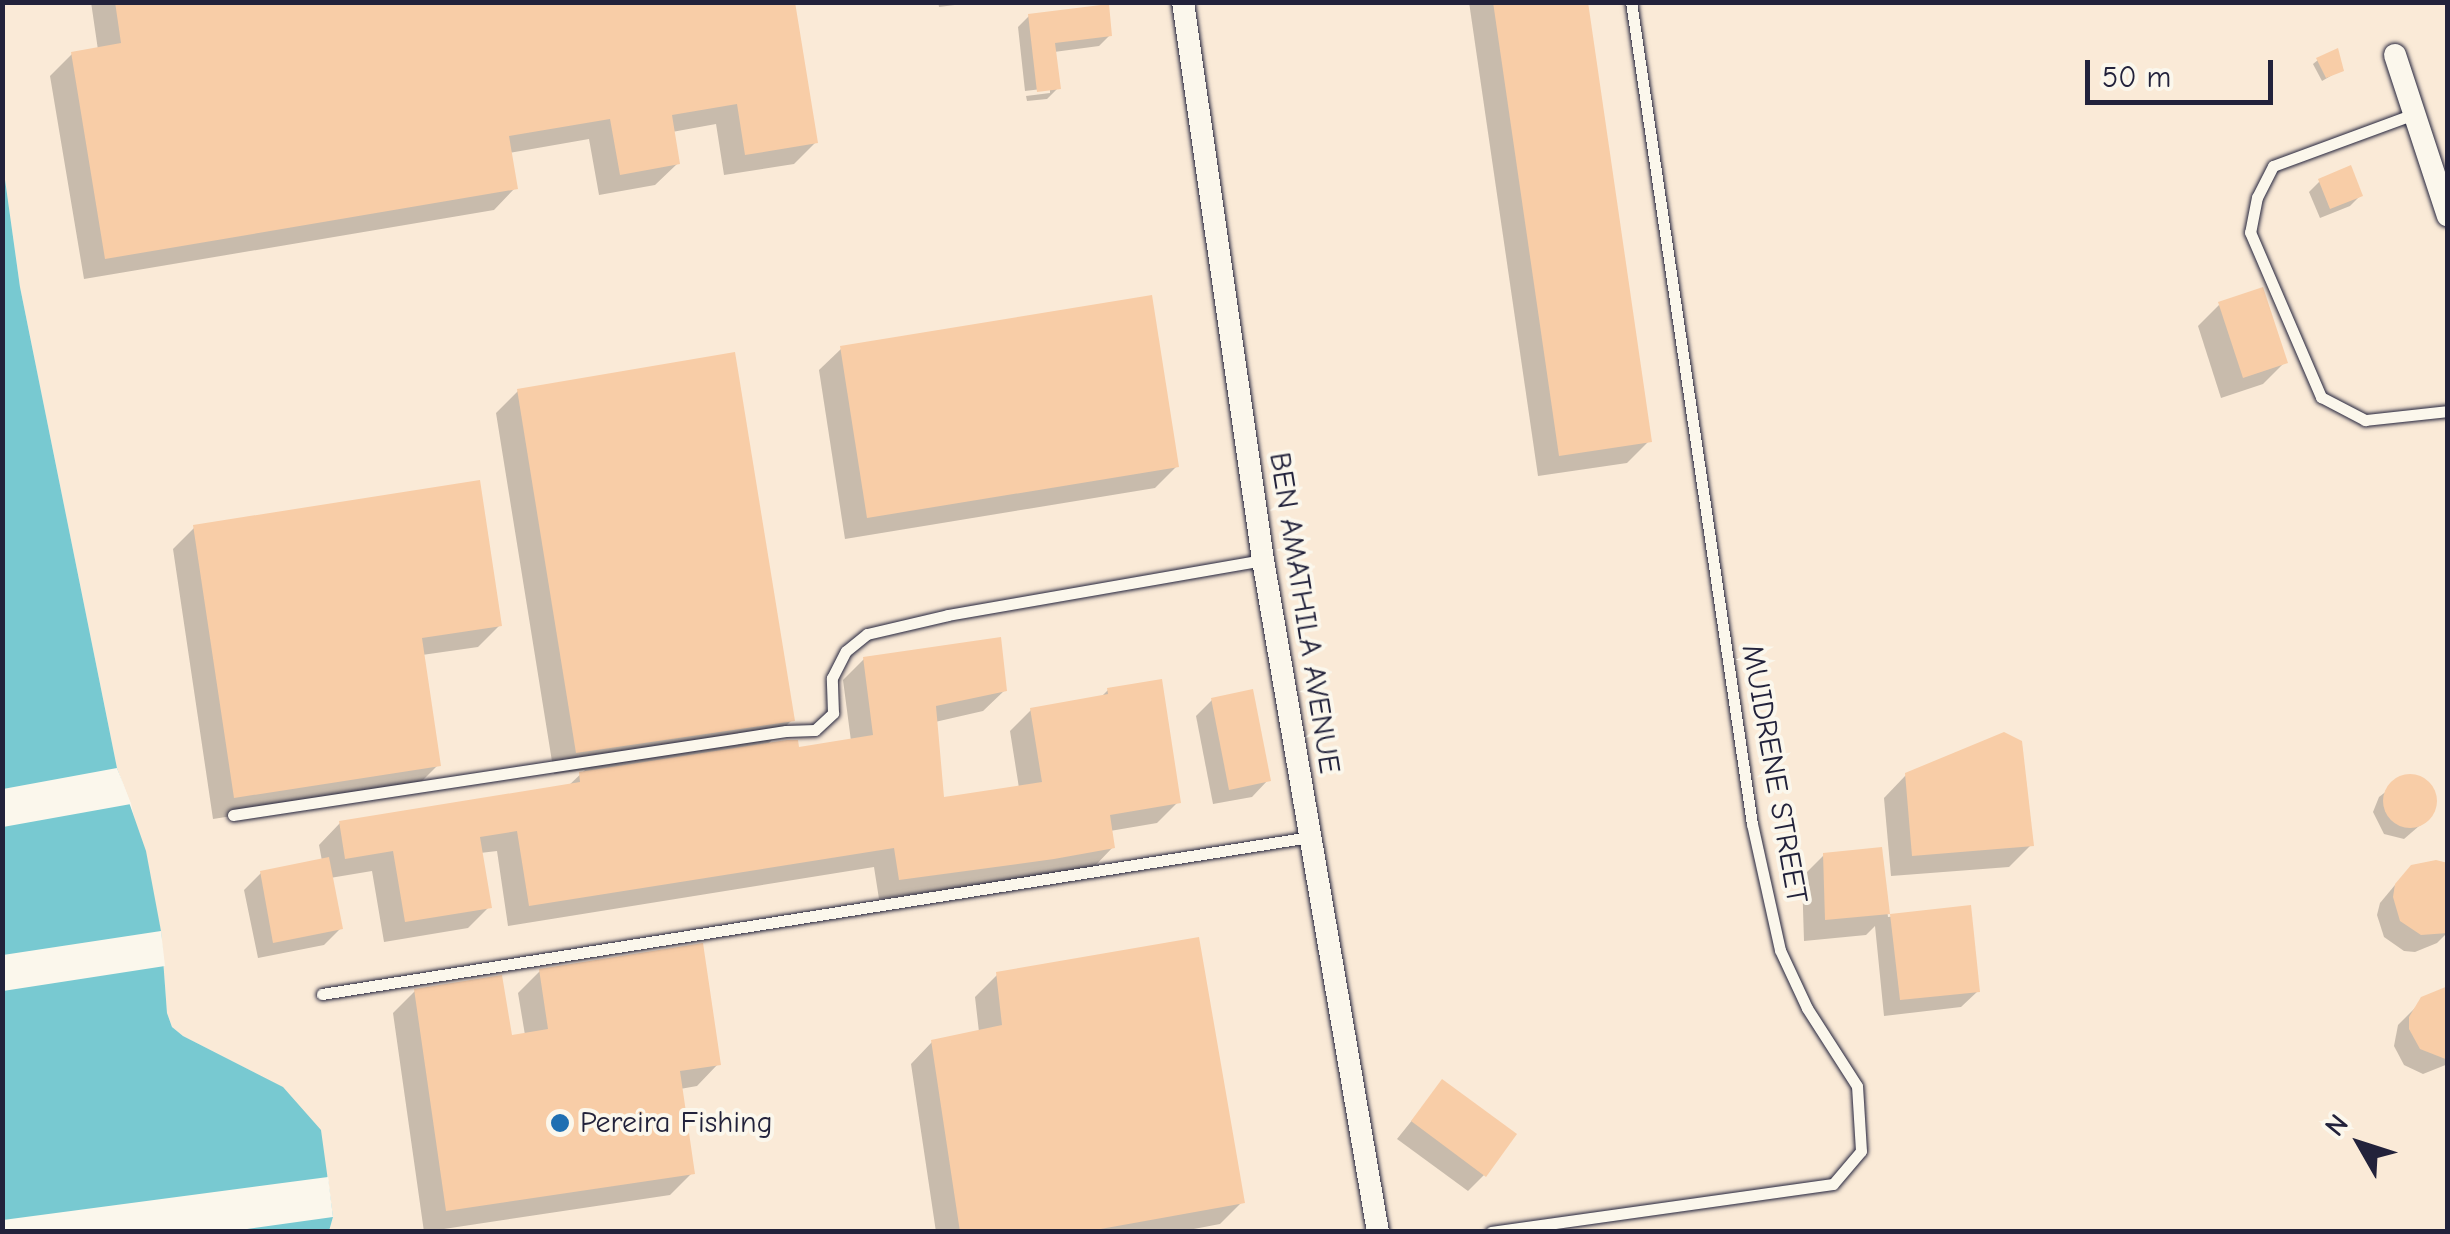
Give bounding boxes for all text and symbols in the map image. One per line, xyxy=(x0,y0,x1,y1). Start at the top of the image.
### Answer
scale bar xyxy=(2090,40,2278,102)
text: 50 m xyxy=(2102,60,2171,95)
street label: BEN AMATHILA AVENUE xyxy=(1261,450,1347,776)
street label: MUIDRENE STREET xyxy=(1734,642,1814,906)
north arrow xyxy=(2310,1094,2410,1194)
place label: Pereira Fishing xyxy=(580,1105,773,1141)
text: N xyxy=(2318,1108,2355,1142)
marker: Pereira Fishing xyxy=(549,1112,571,1134)

